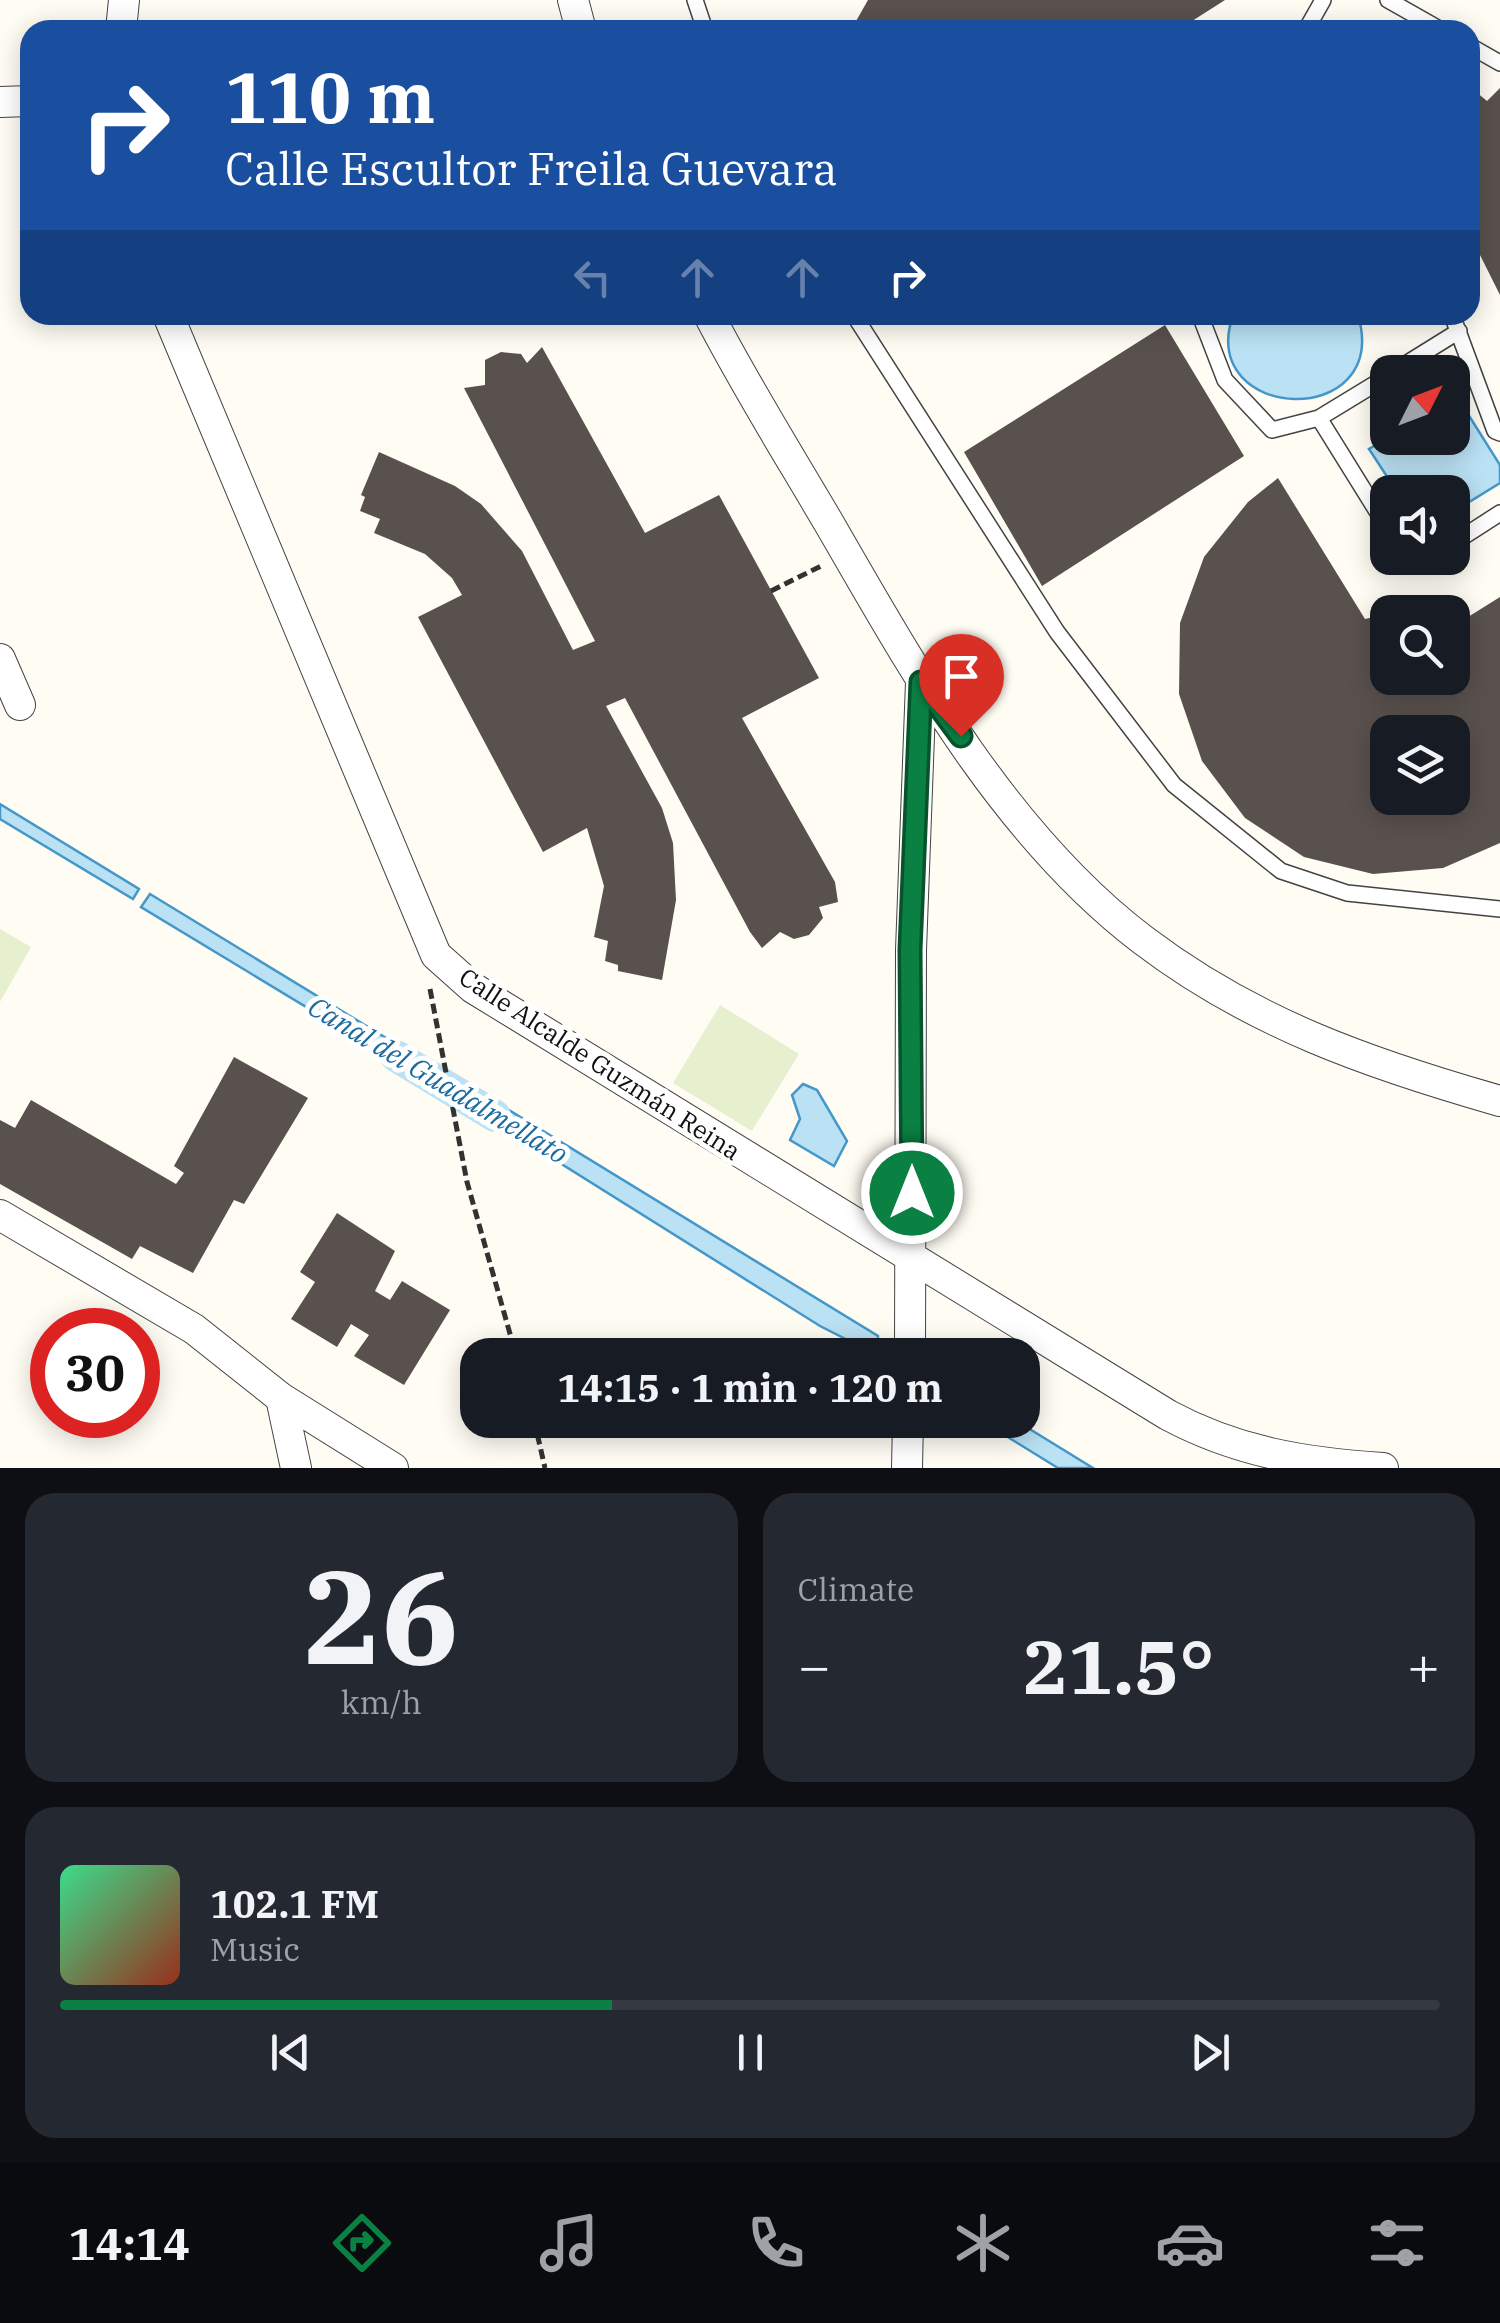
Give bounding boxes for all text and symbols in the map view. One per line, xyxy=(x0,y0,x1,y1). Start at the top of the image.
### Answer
text: 110 m xyxy=(225,51,435,142)
icon: right xyxy=(60,60,190,190)
text: Calle Escultor Freila Guevara xyxy=(225,139,838,197)
icon: left xyxy=(565,250,620,305)
icon: ahead xyxy=(670,250,725,305)
icon: ahead xyxy=(775,250,830,305)
icon: right xyxy=(880,250,935,305)
north arrow xyxy=(1370,355,1470,455)
map controls xyxy=(1370,355,1470,815)
button: sound xyxy=(1370,475,1470,575)
button: search xyxy=(1370,595,1470,695)
pin xyxy=(919,634,1004,737)
icon: arrive xyxy=(934,649,989,704)
button: layers xyxy=(1370,715,1470,815)
street label: Calle Alcalde Guzmán Reina xyxy=(453,960,747,1167)
water label: Canal del Guadalmellato xyxy=(302,987,575,1172)
position arrow xyxy=(860,1141,964,1245)
speed limit sign: 30 xyxy=(30,1308,160,1438)
text: 14:15 · 1 min · 120 m xyxy=(557,1363,943,1412)
text: 26 xyxy=(303,1531,459,1700)
text: Climate xyxy=(798,1568,914,1610)
text: 21.5° xyxy=(1023,1617,1214,1715)
text: − xyxy=(798,1630,831,1701)
text: + xyxy=(1407,1630,1440,1701)
text: km/h xyxy=(341,1681,422,1723)
text: 102.1 FM xyxy=(210,1879,379,1928)
text: Music xyxy=(210,1928,300,1970)
icon: previous xyxy=(263,2025,318,2080)
icon: pause xyxy=(723,2025,778,2080)
icon: next xyxy=(1183,2025,1238,2080)
icon: directions xyxy=(327,2208,397,2278)
icon: music xyxy=(534,2208,604,2278)
icon: phone xyxy=(741,2208,811,2278)
icon: climate xyxy=(948,2208,1018,2278)
icon: car xyxy=(1155,2208,1225,2278)
icon: filters xyxy=(1362,2208,1432,2278)
text: 14:14 xyxy=(68,2214,190,2272)

